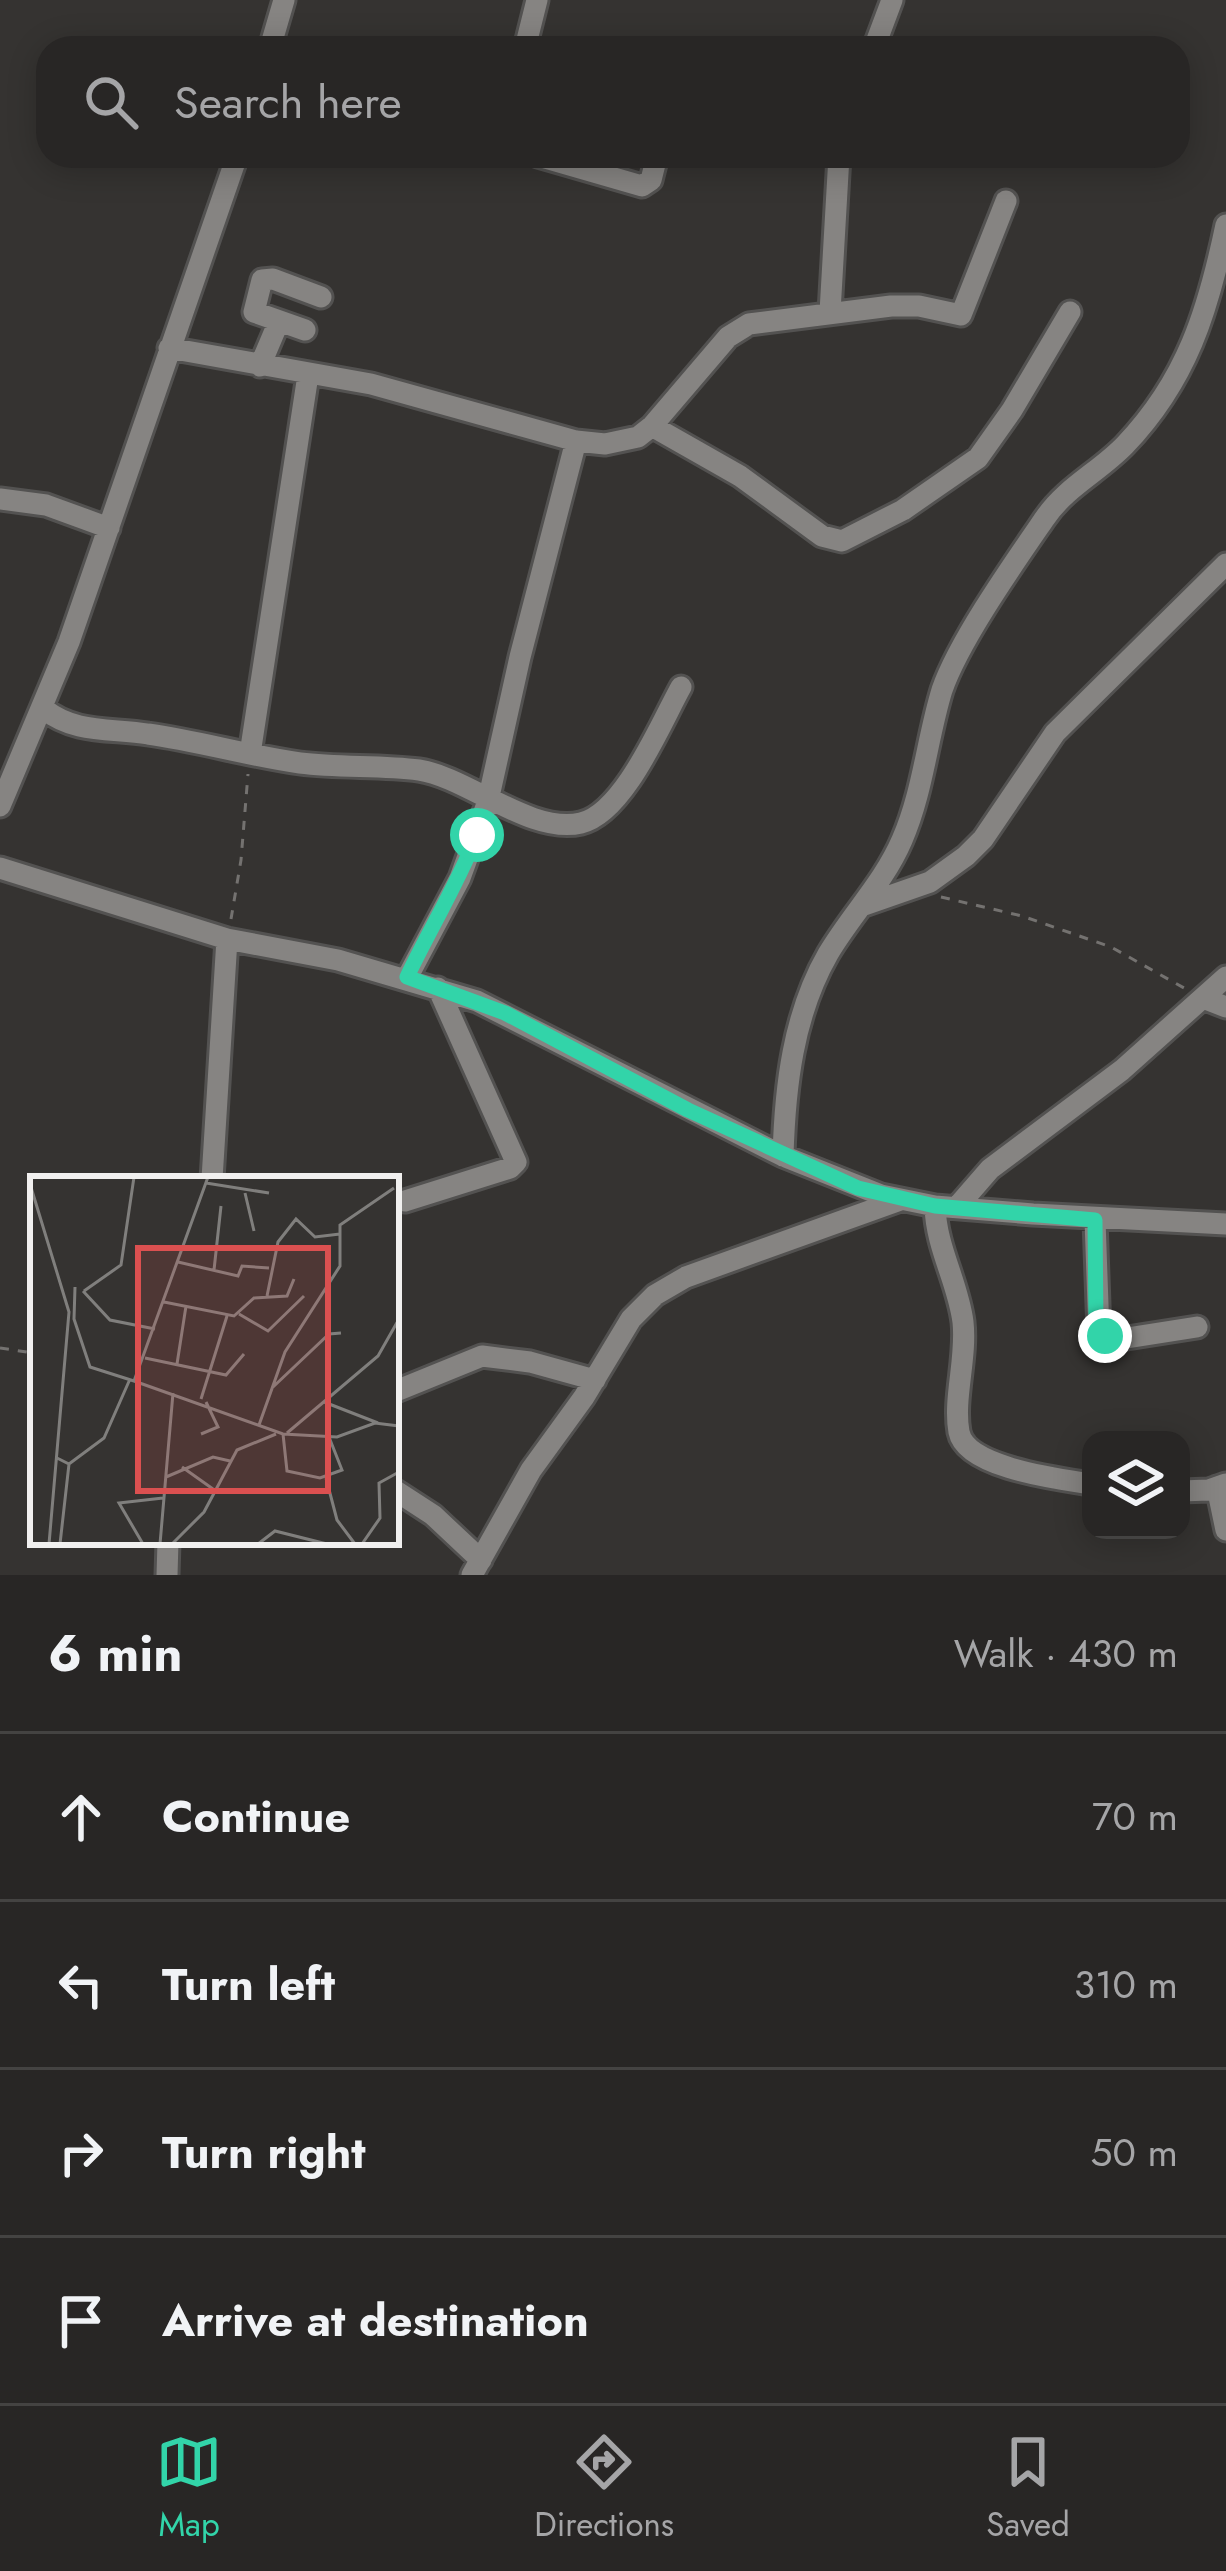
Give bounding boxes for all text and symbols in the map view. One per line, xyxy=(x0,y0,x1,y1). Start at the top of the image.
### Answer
search box xyxy=(36,36,1190,168)
icon: search xyxy=(78,69,144,135)
text: Search here xyxy=(174,70,402,135)
route start xyxy=(450,808,504,862)
inset map xyxy=(30,1176,399,1545)
route end xyxy=(1078,1309,1132,1363)
map controls xyxy=(1082,1431,1190,1539)
button: layers xyxy=(1082,1431,1190,1539)
text: 6 min xyxy=(48,1616,183,1690)
text: Walk · 430 m xyxy=(954,1625,1178,1682)
icon: ahead xyxy=(48,1784,114,1850)
text: Continue xyxy=(162,1784,350,1849)
text: 70 m xyxy=(1092,1788,1178,1845)
icon: left xyxy=(48,1952,114,2018)
text: Turn left xyxy=(162,1952,335,2017)
text: 310 m xyxy=(1074,1956,1178,2013)
icon: right xyxy=(48,2120,114,2186)
text: Turn right xyxy=(162,2120,366,2185)
text: 50 m xyxy=(1090,2124,1178,2181)
icon: arrive xyxy=(48,2288,114,2354)
text: Arrive at destination xyxy=(162,2288,589,2353)
tab: Map xyxy=(156,2429,222,2548)
tab: Directions xyxy=(534,2429,674,2548)
tab: Saved xyxy=(986,2429,1070,2548)

